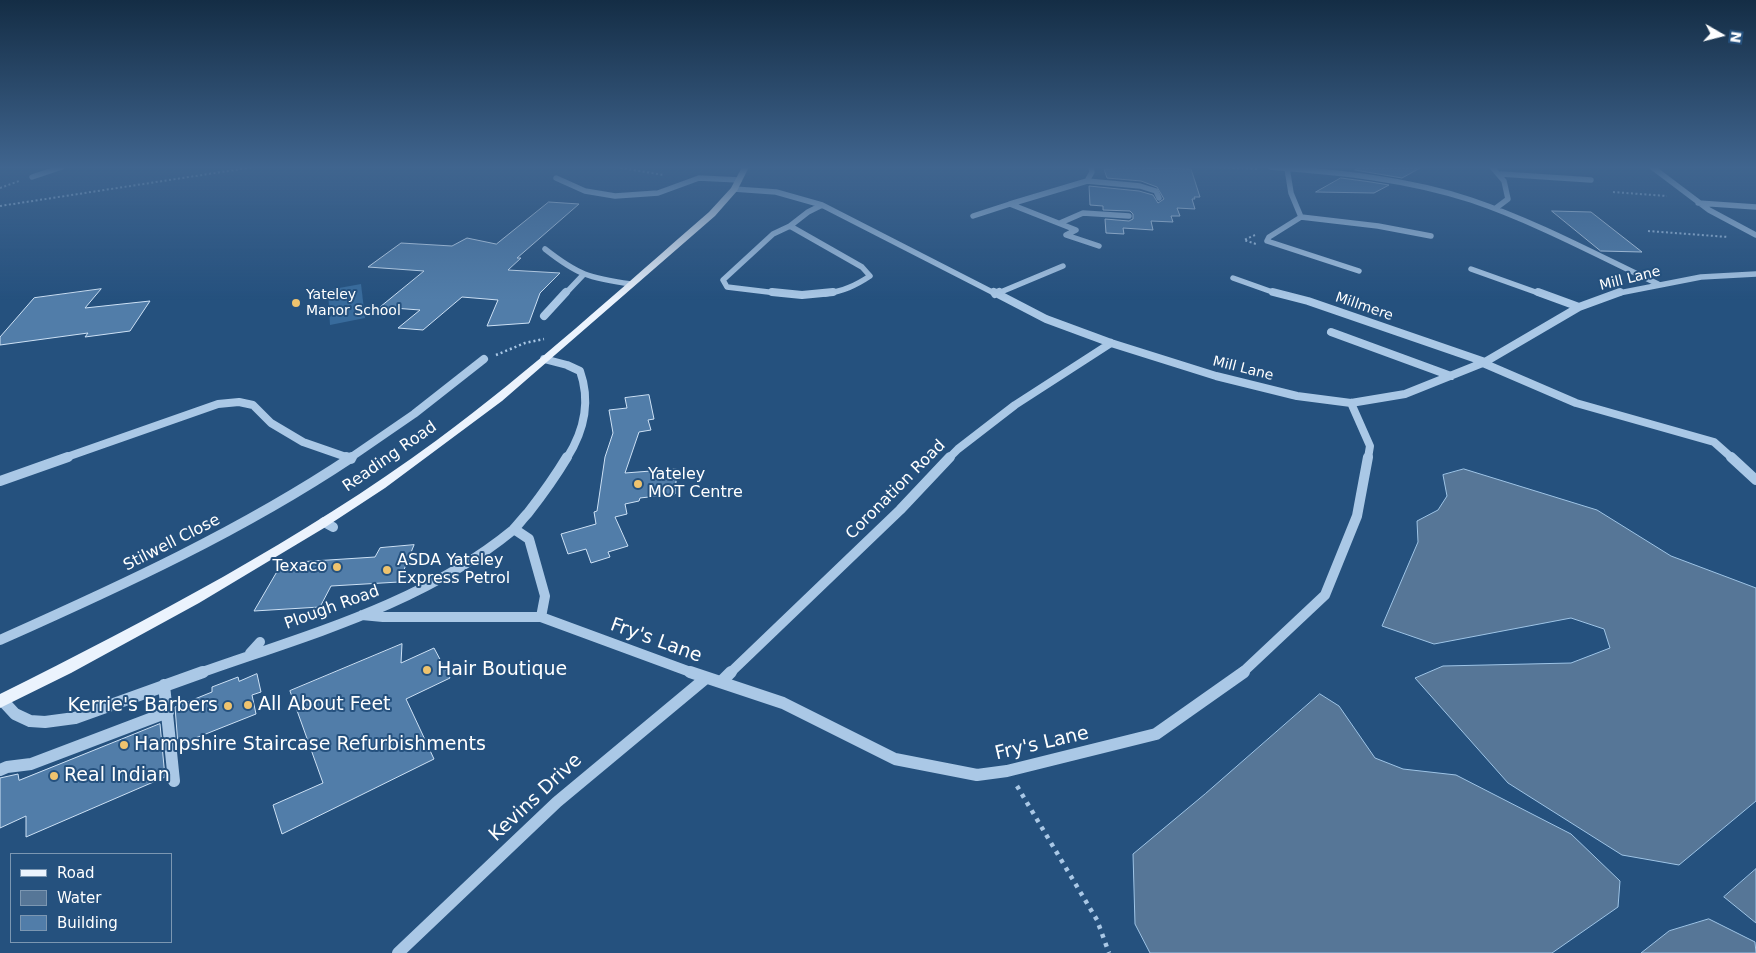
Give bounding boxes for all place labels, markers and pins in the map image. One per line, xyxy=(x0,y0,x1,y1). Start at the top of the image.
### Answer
place label: Yateley Manor School xyxy=(306,287,401,320)
marker: Yateley Manor School xyxy=(290,297,302,309)
place label: Yateley MOT Centre xyxy=(648,465,743,503)
marker: Yateley MOT Centre xyxy=(632,478,644,490)
place label: ASDA Yateley Express Petrol xyxy=(397,551,510,589)
place label: Texaco xyxy=(273,557,327,577)
marker: Texaco xyxy=(331,561,343,573)
marker: ASDA Yateley Express Petrol xyxy=(381,564,393,576)
place label: Hair Boutique xyxy=(437,659,567,681)
marker: Hair Boutique xyxy=(421,664,433,676)
place label: All About Feet xyxy=(258,694,391,716)
place label: Kerrie's Barbers xyxy=(67,695,218,717)
marker: All About Feet xyxy=(242,699,254,711)
marker: Kerrie's Barbers xyxy=(222,700,234,712)
place label: Hampshire Staircase Refurbishments xyxy=(134,734,486,756)
marker: Hampshire Staircase Refurbishments xyxy=(118,739,130,751)
place label: Real Indian xyxy=(64,765,170,787)
marker: Real Indian xyxy=(48,770,60,782)

